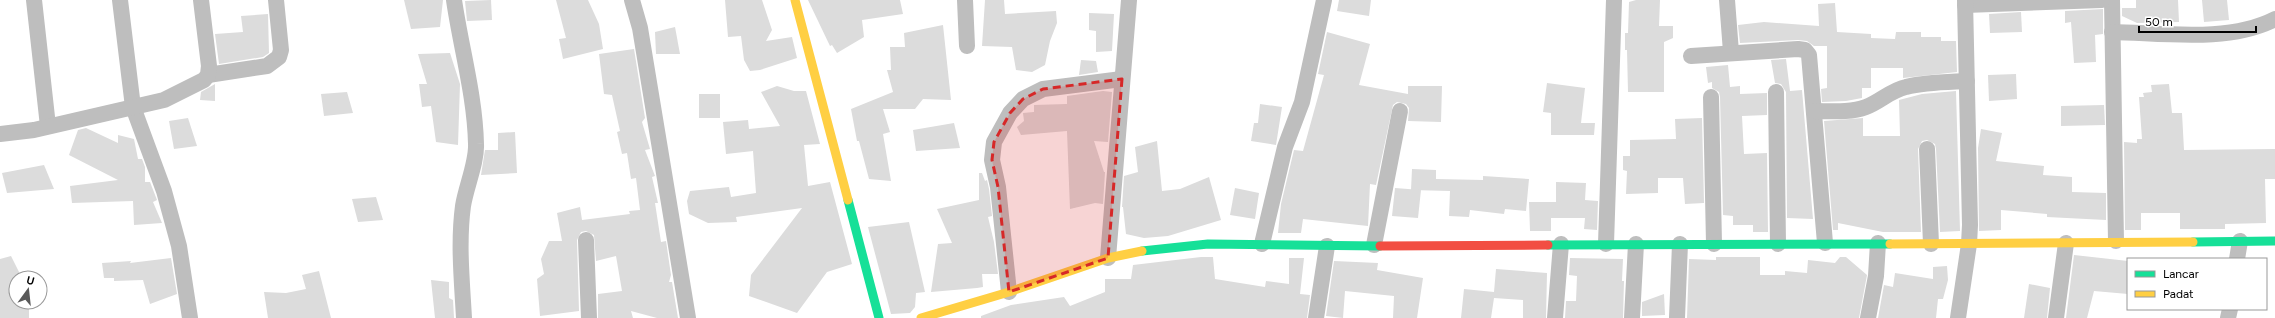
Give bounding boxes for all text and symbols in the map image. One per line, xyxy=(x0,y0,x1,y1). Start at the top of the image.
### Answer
scale bar xyxy=(2139,8,2256,34)
text: 50 m xyxy=(2145,15,2173,29)
legend xyxy=(2127,258,2267,310)
text: Lancar xyxy=(2163,267,2199,281)
north arrow xyxy=(8,270,48,310)
text: U xyxy=(25,274,36,288)
text: Padat xyxy=(2163,287,2194,301)

